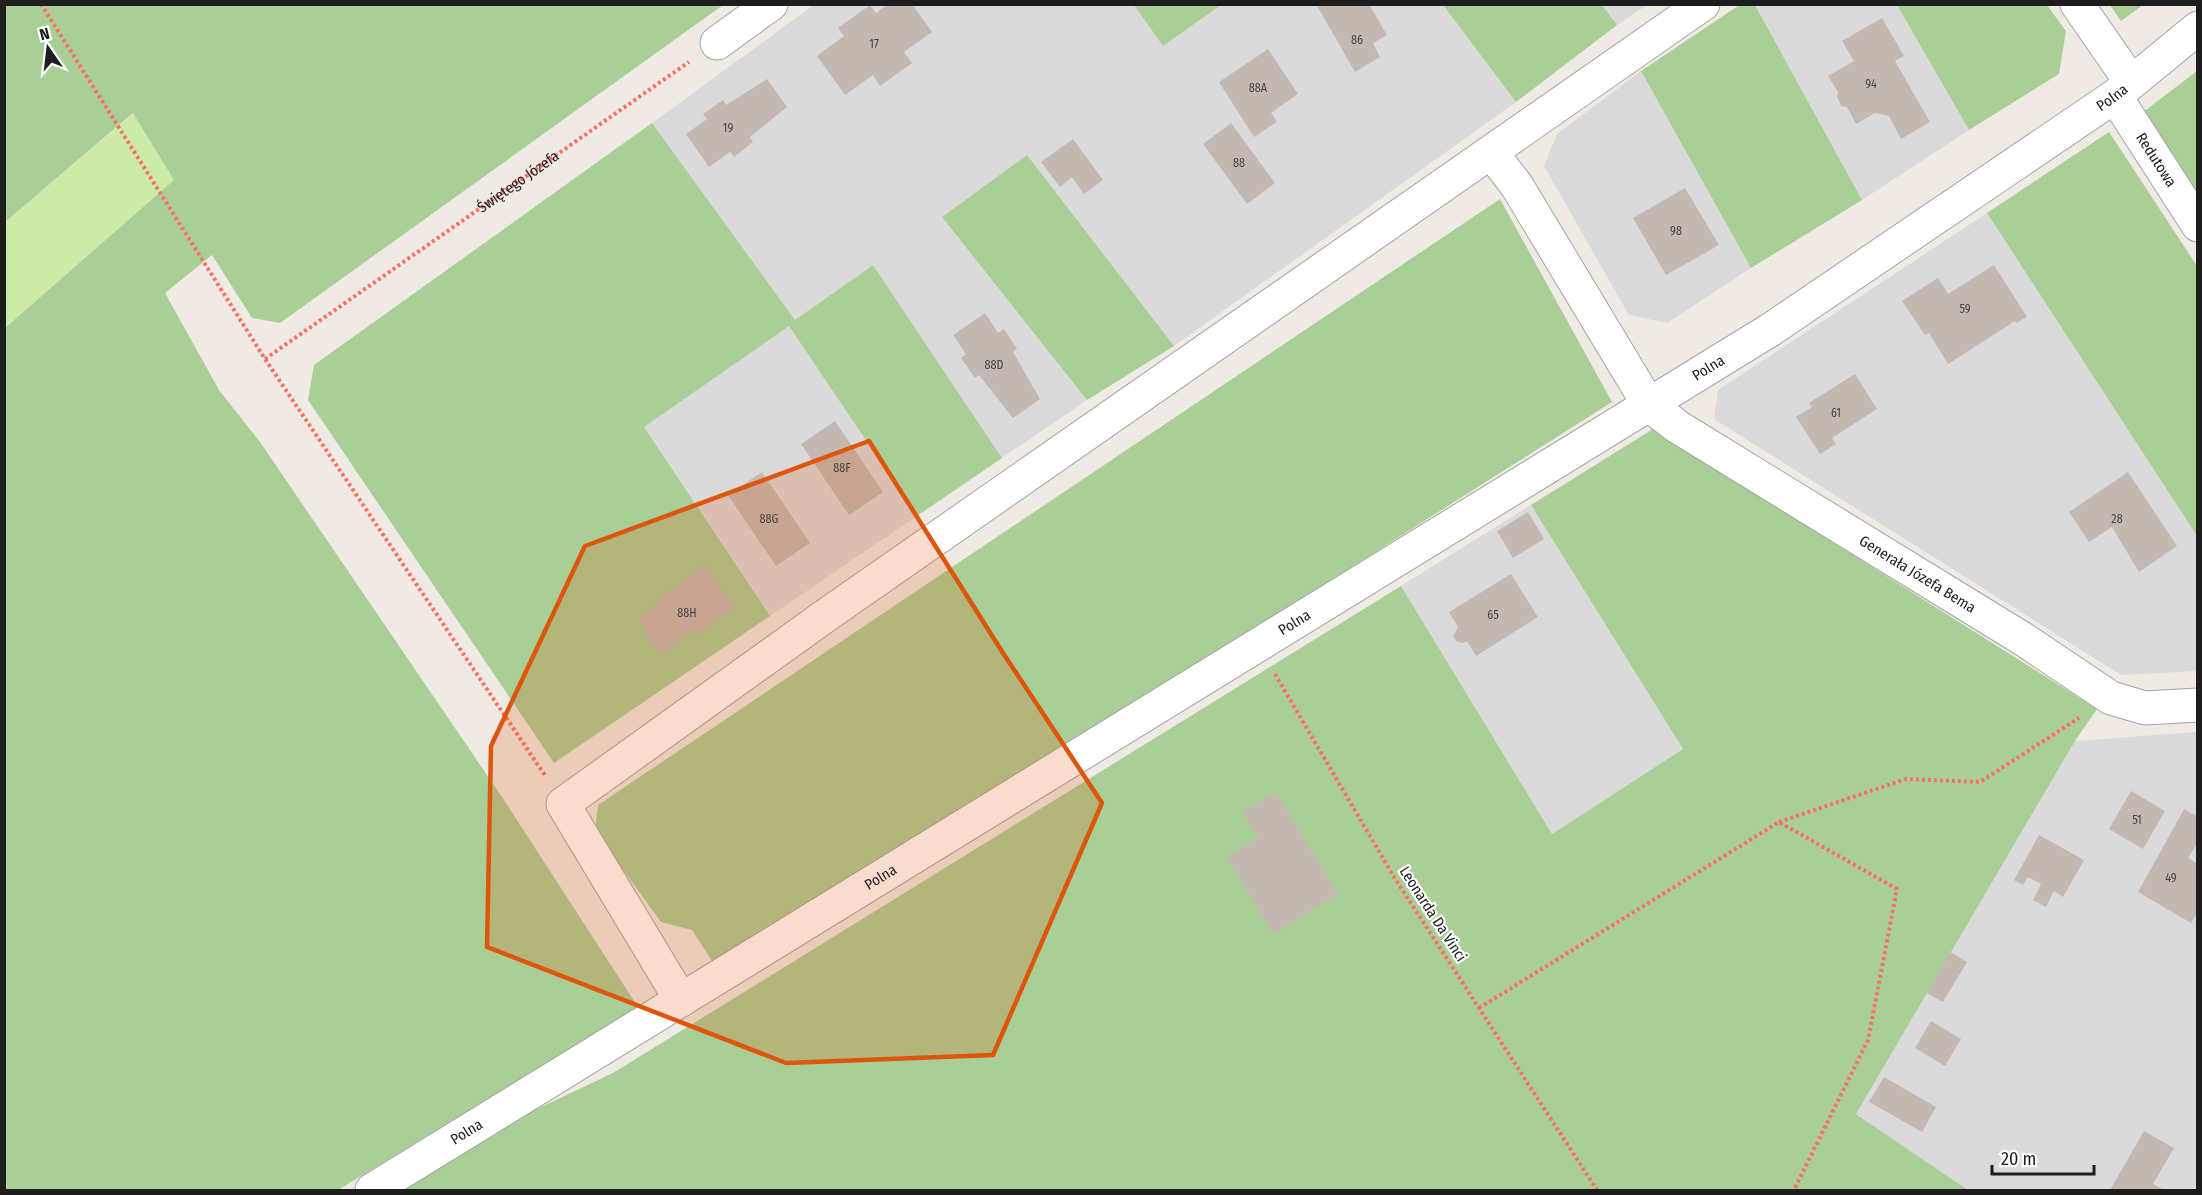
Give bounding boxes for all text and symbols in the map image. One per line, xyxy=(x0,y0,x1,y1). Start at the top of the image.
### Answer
north arrow xyxy=(18,18,78,78)
text: N xyxy=(38,24,51,44)
house number: 86 xyxy=(1351,33,1363,47)
house number: 17 xyxy=(869,37,879,51)
house number: 94 xyxy=(1865,77,1877,91)
street label: Polna xyxy=(2093,80,2132,115)
house number: 88A xyxy=(1249,81,1268,95)
house number: 19 xyxy=(723,121,733,135)
street label: Redutowa xyxy=(2132,129,2180,190)
street label: Świętego Józefa xyxy=(474,147,562,217)
house number: 88 xyxy=(1233,156,1245,170)
house number: 98 xyxy=(1670,224,1682,238)
house number: 59 xyxy=(1959,302,1971,316)
street label: Polna xyxy=(1689,351,1728,385)
house number: 88D xyxy=(985,358,1004,372)
house number: 61 xyxy=(1831,406,1841,420)
house number: 88F xyxy=(833,461,851,475)
house number: 88G xyxy=(760,512,779,526)
house number: 28 xyxy=(2111,512,2123,526)
street label: Generała Józefa Bema xyxy=(1856,532,1979,617)
house number: 88H xyxy=(677,606,697,620)
street label: Polna xyxy=(1275,606,1314,639)
house number: 65 xyxy=(1487,608,1499,622)
house number: 51 xyxy=(2132,813,2142,827)
street label: Polna xyxy=(861,860,900,894)
street label: Leonarda Da Vinci xyxy=(1396,863,1470,965)
house number: 49 xyxy=(2165,871,2177,885)
street label: Polna xyxy=(447,1115,486,1149)
scale bar xyxy=(1992,1138,2094,1176)
text: 20 m xyxy=(2001,1148,2036,1170)

